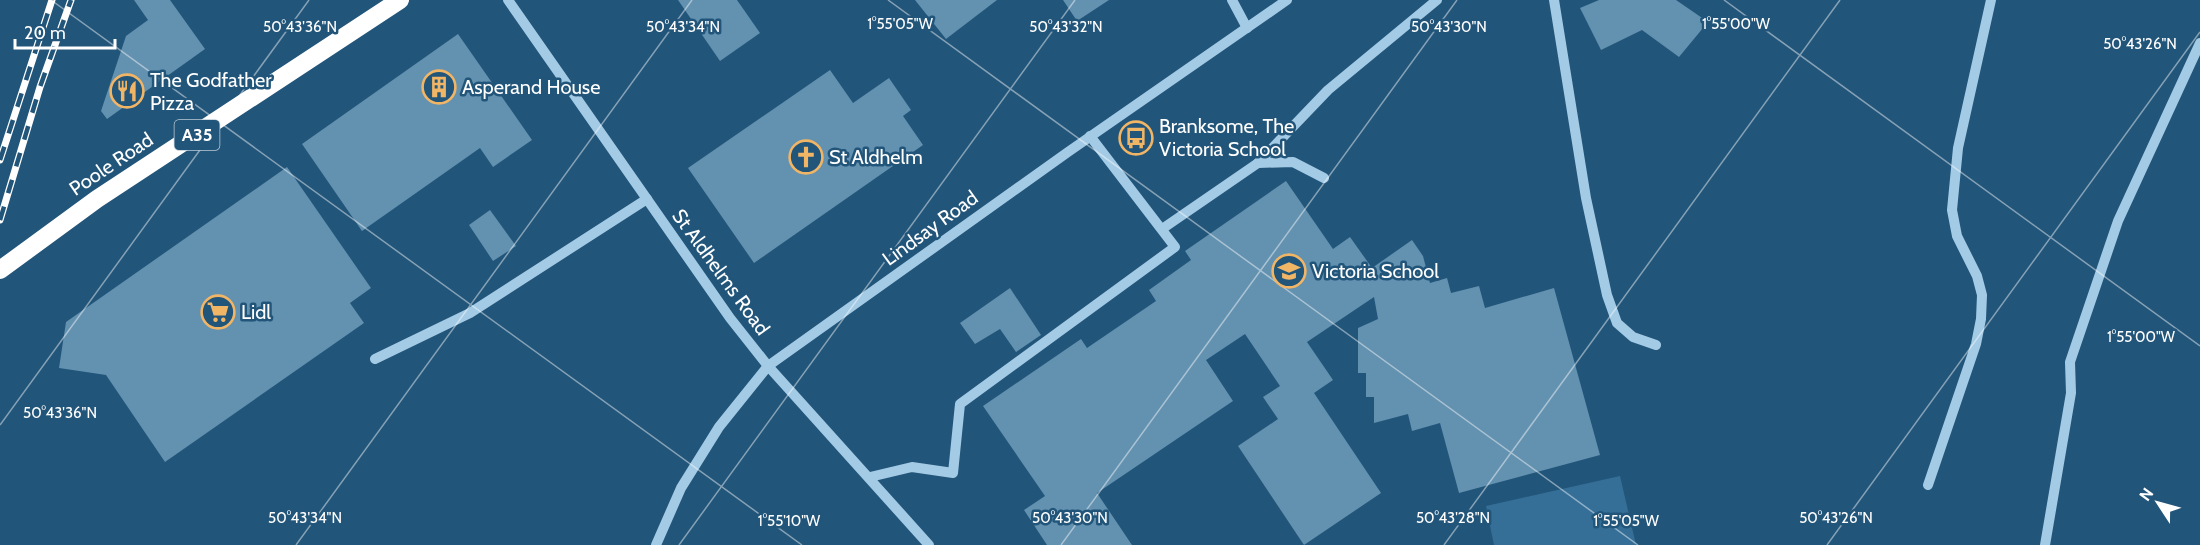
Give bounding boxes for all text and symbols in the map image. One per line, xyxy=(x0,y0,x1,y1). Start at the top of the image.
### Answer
scale bar xyxy=(15,12,116,50)
text: 1°55'05"W xyxy=(867,15,934,33)
text: 1°55'00"W xyxy=(1702,15,1771,33)
text: 50°43'36"N xyxy=(263,18,337,36)
text: 50°43'34"N xyxy=(646,18,720,36)
text: 50°43'32"N xyxy=(1029,18,1103,36)
text: 50°43'30"N xyxy=(1411,18,1487,36)
text: 20 m xyxy=(24,22,66,44)
text: 50°43'26"N xyxy=(2103,35,2177,53)
place label: The Godfather Pizza xyxy=(150,68,272,115)
building icon: Asperand House xyxy=(421,69,457,105)
restaurant icon: The Godfather Pizza xyxy=(109,73,145,109)
place label: Asperand House xyxy=(462,75,600,99)
place label: Branksome, The Victoria School xyxy=(1159,114,1294,161)
road number: A35 xyxy=(174,120,220,150)
bus stop icon: Branksome, The Victoria School xyxy=(1118,120,1154,156)
street label: Poole Road xyxy=(65,127,157,201)
church icon: St Aldhelm xyxy=(788,139,824,175)
place label: St Aldhelm xyxy=(829,145,923,169)
street label: Lindsay Road xyxy=(878,185,982,271)
street label: St Aldhelms Road xyxy=(667,204,775,340)
school or university icon: Victoria School xyxy=(1271,253,1307,289)
place label: Victoria School xyxy=(1312,259,1439,283)
supermarket icon: Lidl xyxy=(200,294,236,330)
place label: Lidl xyxy=(241,300,271,324)
text: 1°55'00"W xyxy=(2107,328,2176,346)
text: 50°43'36"N xyxy=(23,404,97,422)
north arrow xyxy=(2128,473,2188,533)
text: N xyxy=(2135,484,2157,505)
text: 50°43'34"N xyxy=(268,509,342,527)
text: 50°43'30"N xyxy=(1032,509,1108,527)
text: 50°43'28"N xyxy=(1416,509,1490,527)
text: 50°43'26"N xyxy=(1799,509,1873,527)
text: 1°55'10"W xyxy=(758,512,821,530)
text: 1°55'05"W xyxy=(1593,512,1660,530)

